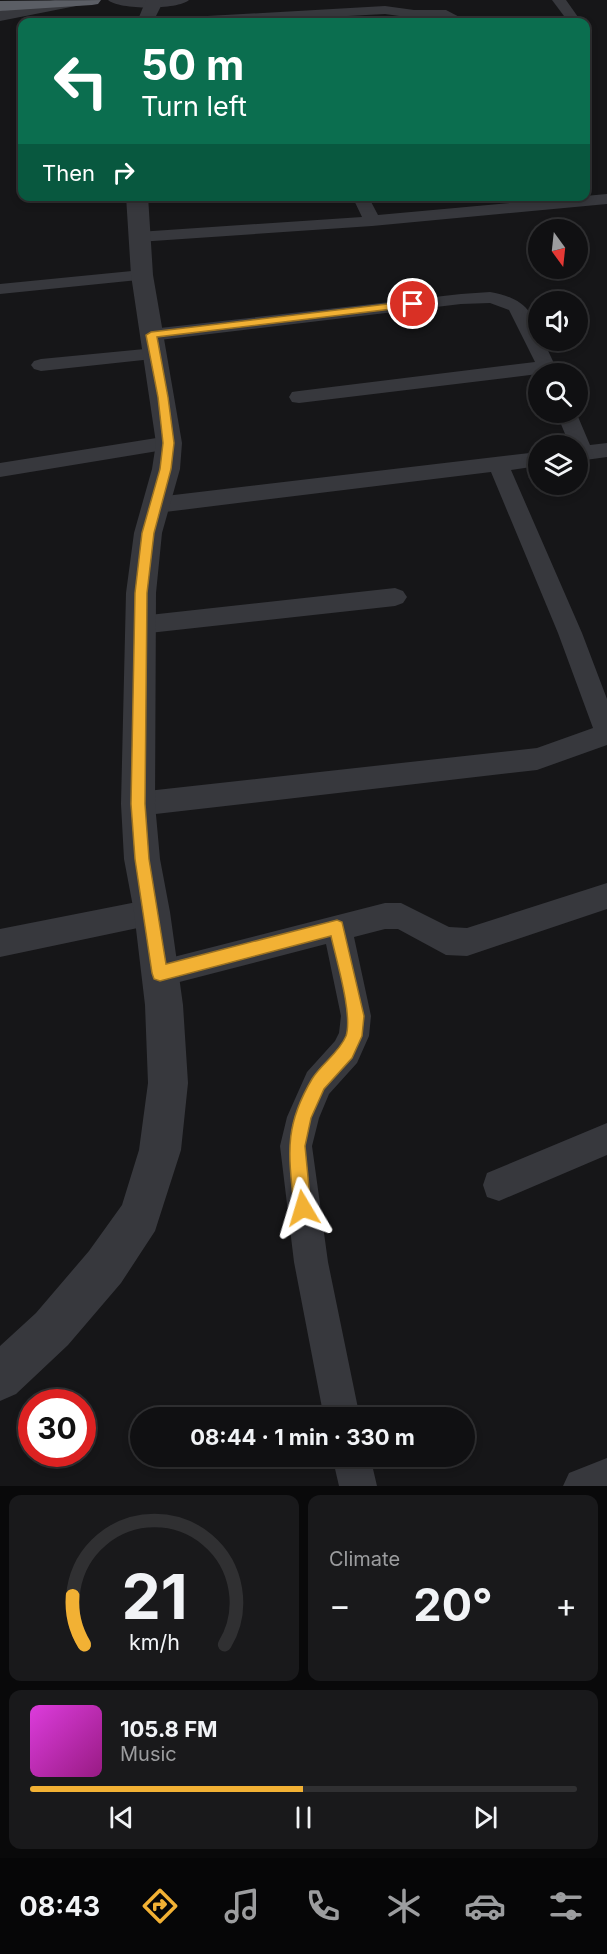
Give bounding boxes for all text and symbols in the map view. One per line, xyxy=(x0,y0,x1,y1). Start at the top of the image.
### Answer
text: 50 m xyxy=(141,39,244,90)
icon: left xyxy=(42,42,120,120)
text: Turn left xyxy=(141,90,247,123)
icon: right xyxy=(107,156,140,189)
text: Then xyxy=(42,160,95,186)
north arrow xyxy=(528,219,588,279)
map controls xyxy=(528,219,588,495)
pin xyxy=(387,278,438,329)
icon: arrive xyxy=(396,287,429,320)
button: sound xyxy=(528,291,588,351)
button: search xyxy=(528,363,588,423)
button: layers xyxy=(528,435,588,495)
position arrow xyxy=(271,1176,335,1240)
speed limit sign: 30 xyxy=(18,1389,96,1467)
text: 08:44 · 1 min · 330 m xyxy=(190,1424,415,1450)
text: Climate xyxy=(329,1547,400,1571)
text: 21 xyxy=(121,1559,187,1634)
text: 20° xyxy=(413,1577,493,1632)
text: − xyxy=(329,1585,351,1625)
text: + xyxy=(555,1585,577,1625)
text: km/h xyxy=(129,1629,179,1655)
text: 105.8 FM xyxy=(120,1716,218,1742)
text: Music xyxy=(120,1742,177,1766)
icon: previous xyxy=(105,1801,138,1834)
icon: pause xyxy=(287,1801,320,1834)
icon: next xyxy=(469,1801,502,1834)
icon: directions xyxy=(139,1885,181,1927)
icon: music xyxy=(221,1885,263,1927)
icon: phone xyxy=(302,1885,344,1927)
icon: climate xyxy=(383,1885,425,1927)
icon: car xyxy=(464,1885,506,1927)
icon: filters xyxy=(545,1885,587,1927)
text: 08:43 xyxy=(20,1890,100,1923)

